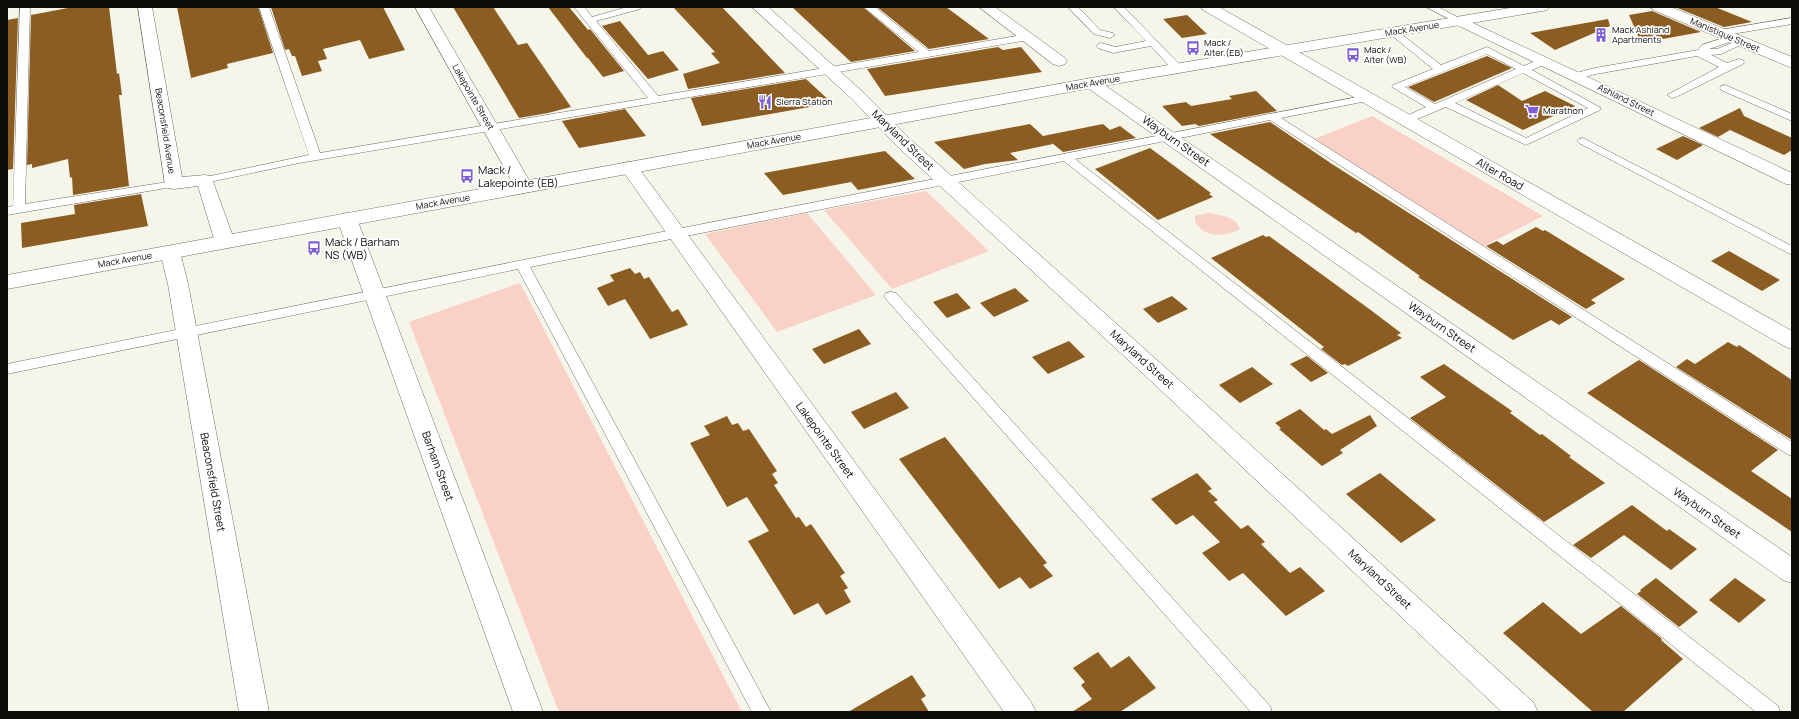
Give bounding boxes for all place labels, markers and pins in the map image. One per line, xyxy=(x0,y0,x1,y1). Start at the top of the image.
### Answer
place label: Mack Ashland Apartments xyxy=(1612,23,1669,46)
building icon: Mack Ashland Apartments xyxy=(1593,27,1609,43)
place label: Mack / Alter (EB) xyxy=(1204,36,1244,59)
bus stop icon: Mack / Alter (EB) xyxy=(1185,40,1201,56)
place label: Mack / Alter (WB) xyxy=(1364,43,1407,66)
bus stop icon: Mack / Alter (WB) xyxy=(1345,47,1361,63)
restaurant icon: Sierra Station xyxy=(757,94,773,110)
place label: Sierra Station xyxy=(776,95,833,108)
supermarket icon: Marathon xyxy=(1524,103,1540,119)
place label: Marathon xyxy=(1543,104,1583,117)
place label: Mack / Lakepointe (EB) xyxy=(478,162,559,190)
bus stop icon: Mack / Lakepointe (EB) xyxy=(459,168,475,184)
place label: Mack / Barham NS (WB) xyxy=(325,234,399,262)
bus stop icon: Mack / Barham NS (WB) xyxy=(306,240,322,256)

